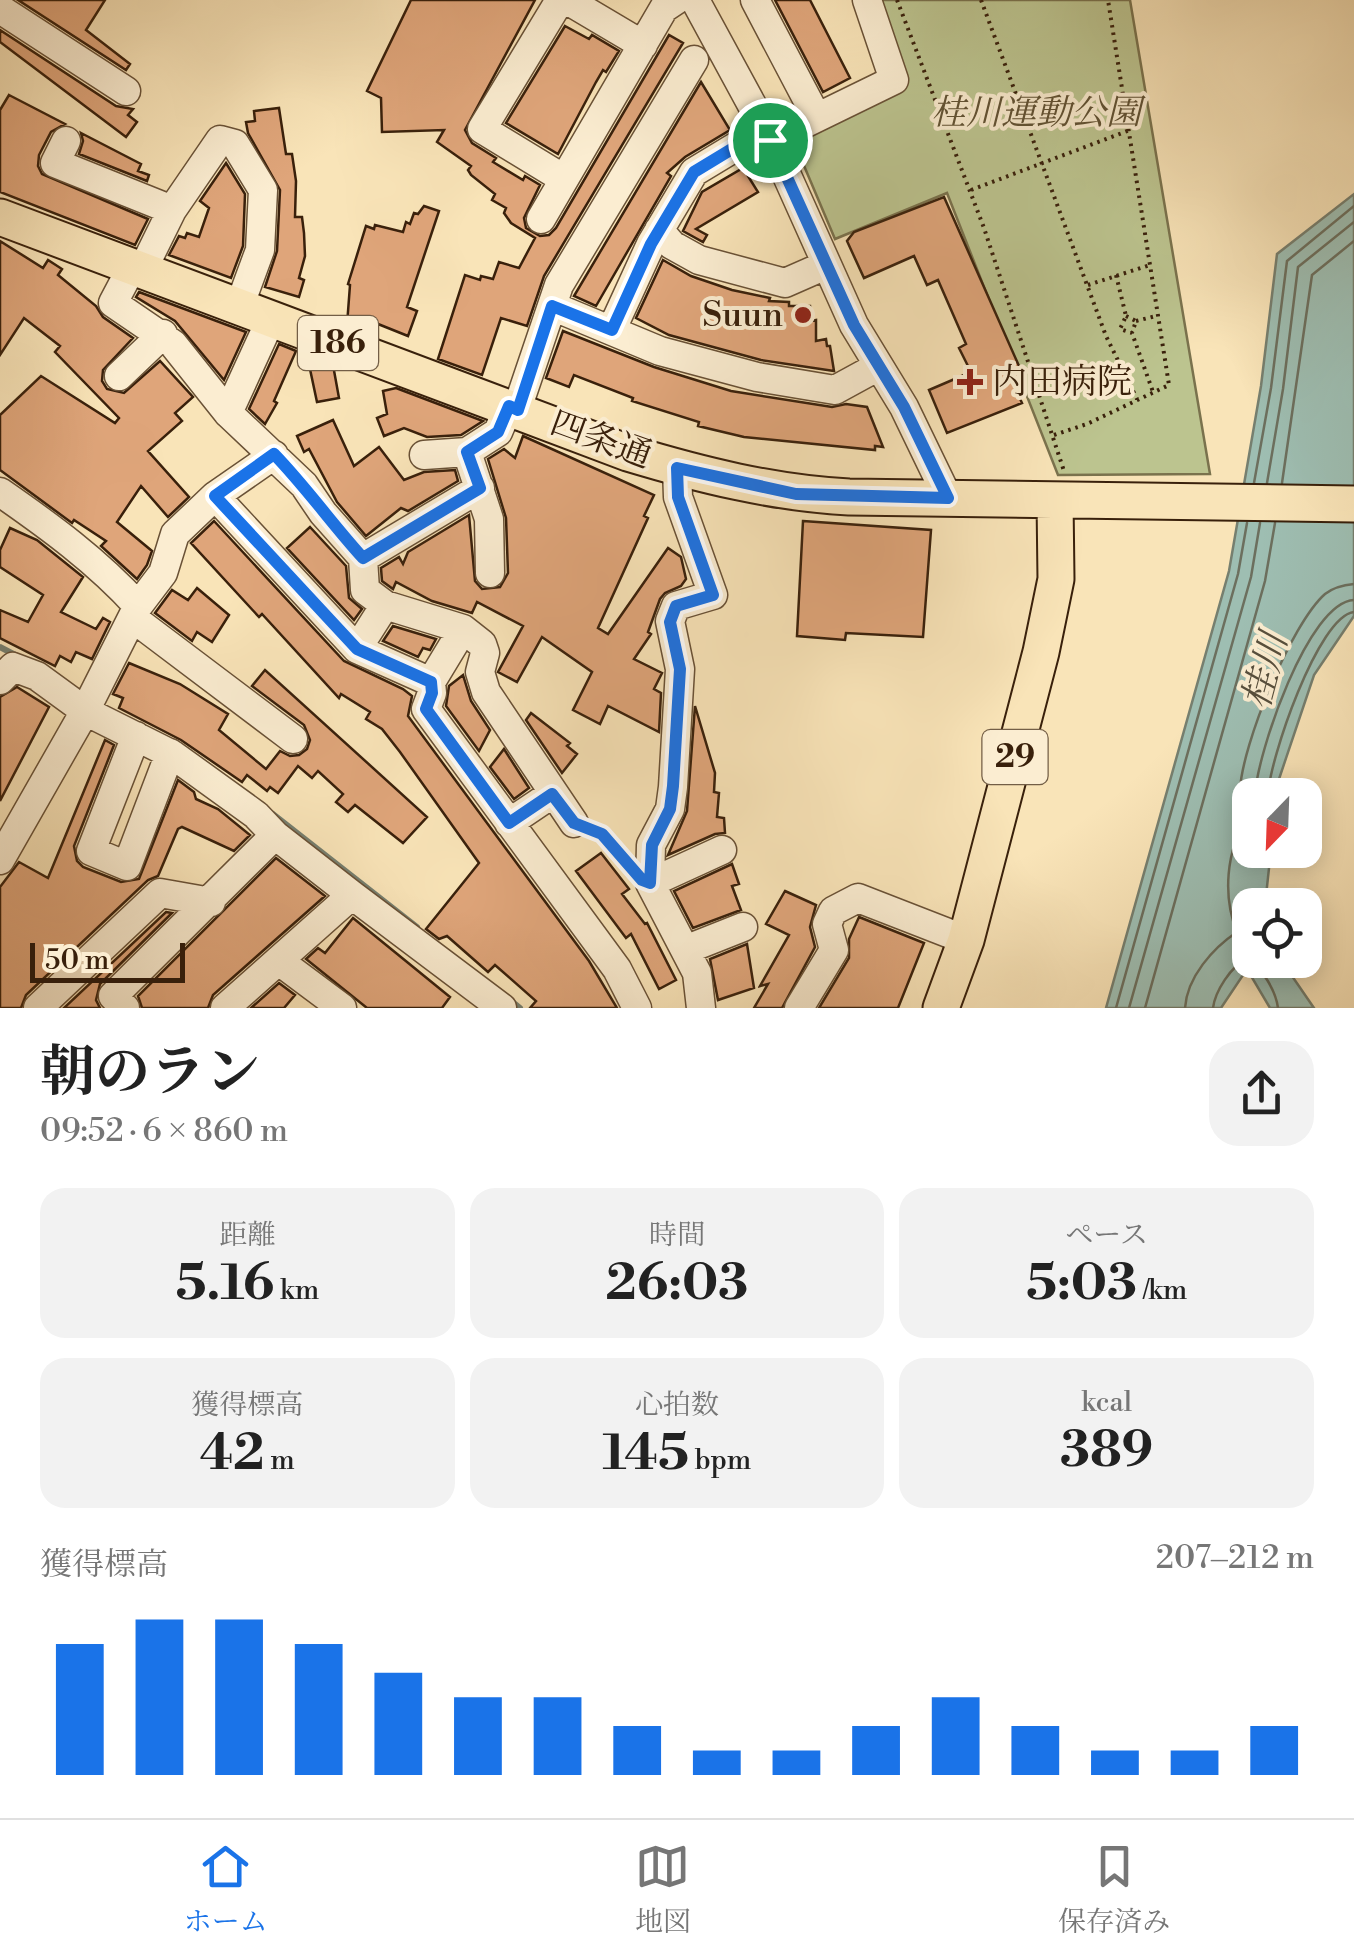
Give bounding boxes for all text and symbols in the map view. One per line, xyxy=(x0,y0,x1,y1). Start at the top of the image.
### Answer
park label: 桂川運動公園 xyxy=(931,92,1146,135)
pin xyxy=(728,98,813,183)
icon: arrive xyxy=(743,113,798,168)
place label: Suun xyxy=(702,294,783,337)
marker: Suun xyxy=(792,304,814,326)
road number: 186 xyxy=(298,316,378,370)
place label: 内田病院 xyxy=(992,361,1132,404)
marker: 内田病院 xyxy=(957,369,983,395)
street label: 四条通 xyxy=(544,402,658,478)
water label: 桂川 xyxy=(1233,624,1300,714)
road number: 29 xyxy=(982,730,1048,784)
north arrow xyxy=(1232,778,1322,868)
map controls xyxy=(1232,778,1322,978)
button: locate xyxy=(1232,888,1322,978)
scale bar xyxy=(30,938,185,983)
text: 50 m xyxy=(45,943,109,978)
text: 朝のラン xyxy=(40,1039,260,1108)
button: share xyxy=(1209,1041,1314,1146)
text: 09:52 · 6 × 860 m xyxy=(40,1111,288,1151)
text: 距離 xyxy=(219,1218,275,1253)
text: 時間 xyxy=(649,1218,705,1253)
text: ペース xyxy=(1065,1218,1148,1253)
text: 5.16 xyxy=(175,1253,274,1315)
text: 26:03 xyxy=(606,1253,748,1315)
text: 5:03 xyxy=(1026,1253,1137,1315)
text: km xyxy=(274,1273,319,1308)
text: /km xyxy=(1137,1273,1187,1308)
text: kcal xyxy=(1081,1385,1132,1420)
text: 獲得標高 xyxy=(191,1388,303,1423)
text: 心拍数 xyxy=(635,1388,719,1423)
text: 389 xyxy=(1060,1420,1153,1482)
text: 42 xyxy=(200,1423,265,1485)
text: 145 xyxy=(603,1423,689,1485)
text: m xyxy=(265,1443,295,1478)
text: bpm xyxy=(689,1443,751,1478)
text: 207–212 m xyxy=(1156,1538,1314,1578)
text: 獲得標高 xyxy=(40,1545,168,1585)
tab: ホーム xyxy=(184,1839,268,1940)
tab: 地図 xyxy=(635,1839,691,1940)
tab: 保存済み xyxy=(1058,1839,1170,1940)

